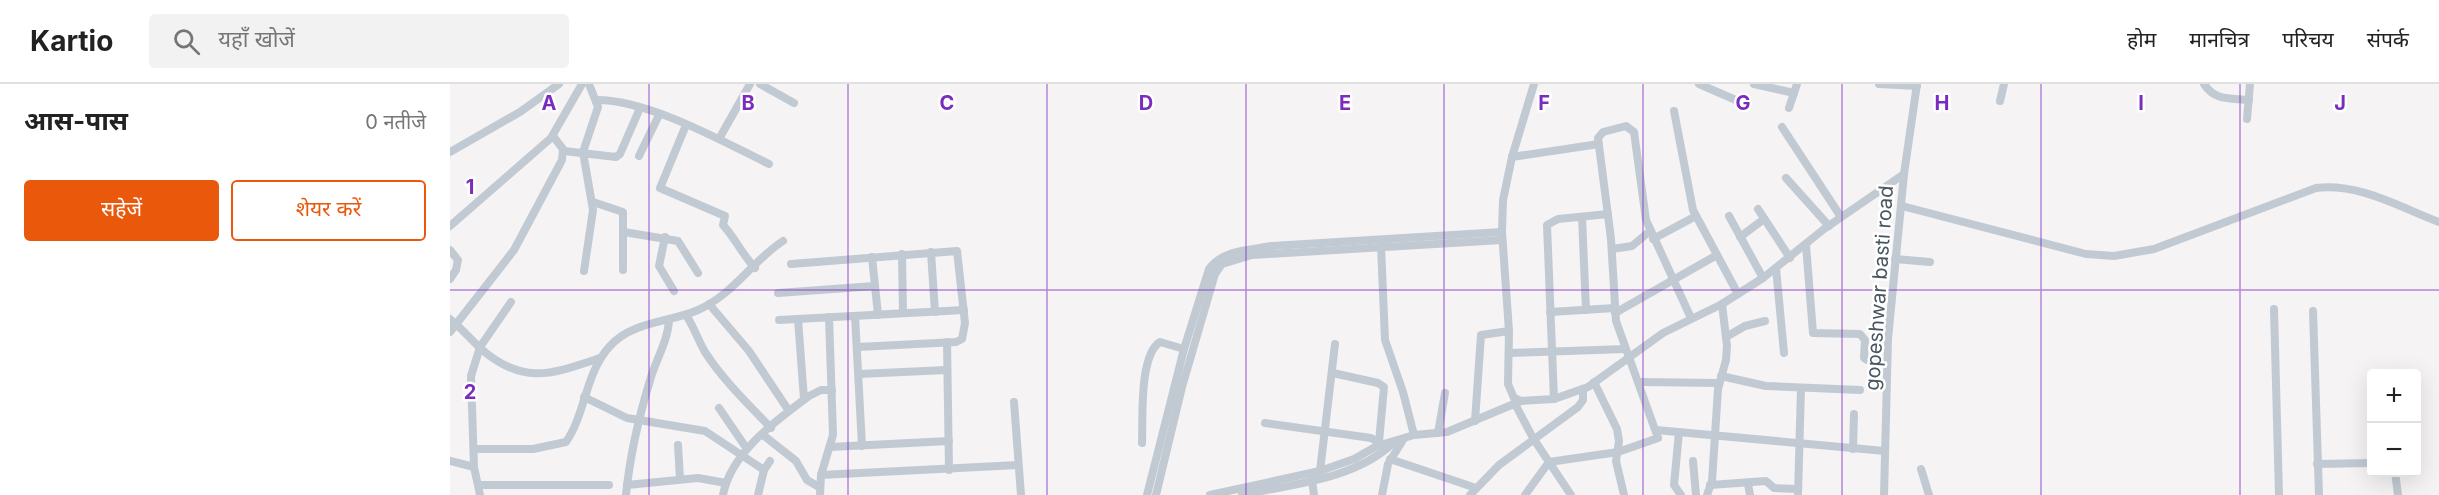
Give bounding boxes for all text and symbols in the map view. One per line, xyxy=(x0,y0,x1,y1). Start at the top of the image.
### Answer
search box xyxy=(149,14,569,68)
text: Kartio xyxy=(30,24,113,58)
icon: search xyxy=(170,25,203,58)
text: यहाँ खोजें xyxy=(218,26,295,52)
text: होम xyxy=(2127,27,2156,52)
text: मानचित्र xyxy=(2189,27,2249,52)
text: परिचय xyxy=(2282,27,2334,52)
text: संपर्क xyxy=(2367,27,2409,52)
text: A xyxy=(542,91,557,115)
text: B xyxy=(741,91,755,115)
text: C xyxy=(940,91,954,115)
text: D xyxy=(1139,91,1153,115)
text: E xyxy=(1339,91,1351,115)
text: F xyxy=(1538,91,1550,115)
text: G xyxy=(1735,91,1751,115)
text: H xyxy=(1935,91,1949,115)
text: I xyxy=(2138,91,2144,115)
text: J xyxy=(2334,91,2346,115)
text: आस-पास xyxy=(24,105,128,136)
text: 0 नतीजे xyxy=(365,110,426,134)
text: 1 xyxy=(466,175,474,199)
button: सहेजें xyxy=(24,180,219,241)
button: शेयर करें xyxy=(231,180,426,241)
street label: gopeshwar basti road xyxy=(1860,185,1898,391)
map controls xyxy=(2367,369,2421,477)
button: + xyxy=(2367,369,2421,423)
text: 2 xyxy=(464,380,476,404)
button: − xyxy=(2367,423,2421,477)

